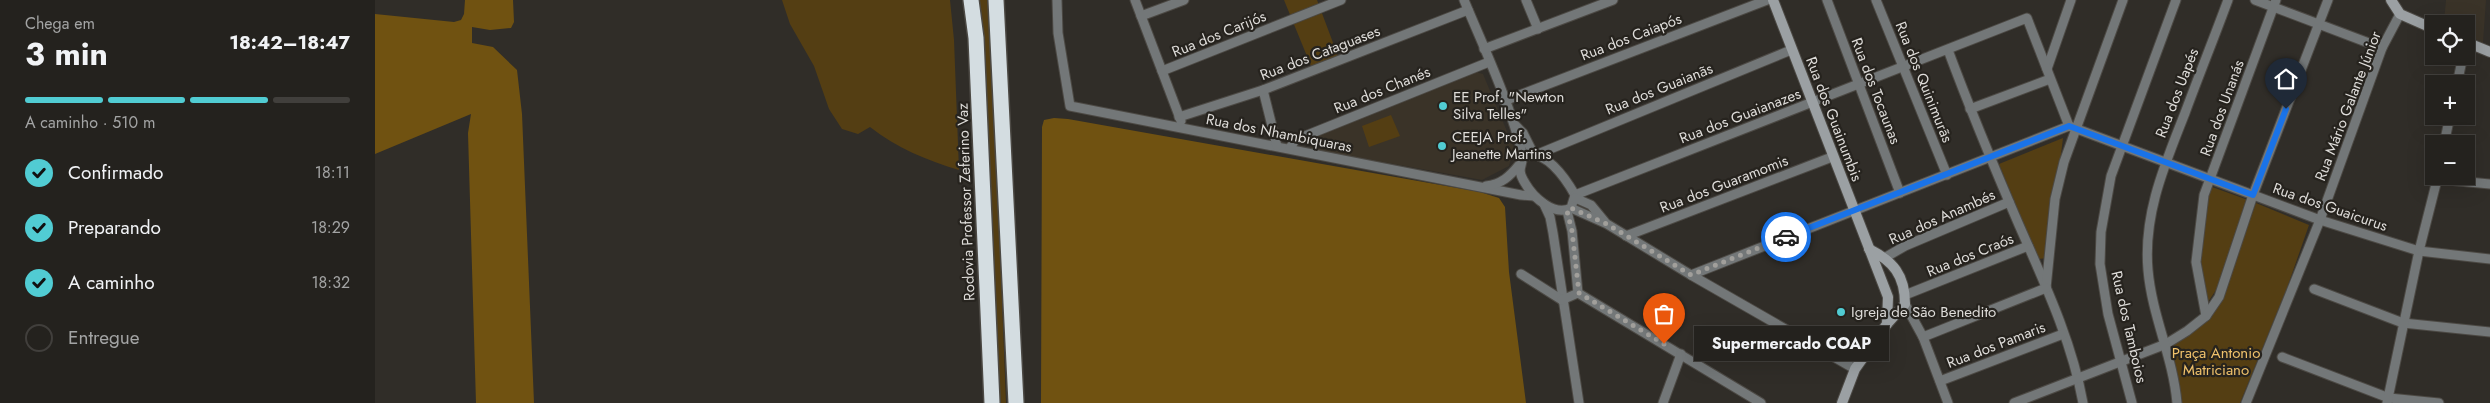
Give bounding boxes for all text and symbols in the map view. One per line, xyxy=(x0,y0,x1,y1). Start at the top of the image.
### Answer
street label: Rua dos Carijós xyxy=(1169,5,1269,63)
street label: Rua dos Caiapós xyxy=(1577,8,1685,66)
text: Chega em xyxy=(25,12,95,35)
map controls xyxy=(2425,15,2475,185)
button: locate xyxy=(2425,15,2475,65)
street label: Rua dos Quinimurãs xyxy=(1890,18,1958,146)
street label: Rua dos Cataguases xyxy=(1257,20,1383,86)
street label: Rua Mário Galante Júnior xyxy=(2309,27,2387,184)
text: 18:42–18:47 xyxy=(229,29,350,56)
text: 3 min xyxy=(25,31,108,77)
street label: Rua dos Tocaunas xyxy=(1846,35,1906,147)
street label: Rua dos Uapés xyxy=(2150,45,2204,141)
street label: Rua dos Guainumbis xyxy=(1800,54,1868,184)
street label: Rua dos Guaianãs xyxy=(1602,57,1716,121)
street label: Rua dos Unanás xyxy=(2194,57,2250,159)
pin xyxy=(2265,58,2307,109)
street label: Rua dos Chanés xyxy=(1330,61,1434,119)
icon: home xyxy=(2272,65,2300,93)
button: + xyxy=(2425,75,2475,125)
street label: Rua dos Guaianazes xyxy=(1676,83,1804,149)
place label: EE Prof. "Newton Silva Telles" xyxy=(1453,86,1564,125)
marker: EE Prof. "Newton Silva Telles" xyxy=(1437,100,1449,112)
street label: Rodovia Professor Zeferino Vaz xyxy=(952,103,980,301)
street label: Rua dos Nhambiquaras xyxy=(1204,108,1354,158)
text: A caminho · 510 m xyxy=(25,111,155,134)
place label: CEEJA Prof. Jeanette Martins xyxy=(1450,126,1552,165)
button: − xyxy=(2425,135,2475,185)
marker: CEEJA Prof. Jeanette Martins xyxy=(1436,140,1448,152)
street label: Rua dos Guaramomis xyxy=(1657,149,1791,219)
icon: check xyxy=(25,159,53,187)
text: Confirmado xyxy=(68,159,163,186)
text: 18:11 xyxy=(315,161,350,184)
street label: Rua dos Guaicurus xyxy=(2270,177,2390,237)
street label: Rua dos Anambés xyxy=(1885,184,1999,250)
courier xyxy=(1761,212,1811,262)
icon: check xyxy=(25,214,53,242)
text: Preparando xyxy=(68,214,161,241)
text: 18:29 xyxy=(311,216,350,239)
icon: car xyxy=(1772,223,1800,251)
street label: Rua dos Craós xyxy=(1923,228,2017,282)
icon: check xyxy=(25,269,53,297)
text: A caminho xyxy=(68,269,155,296)
street label: Rua dos Tamboios xyxy=(2105,269,2153,385)
text: 18:32 xyxy=(311,271,350,294)
pin xyxy=(1643,293,1685,344)
icon: bag xyxy=(1650,300,1678,328)
place label: Igreja de São Benedito xyxy=(1851,301,1996,323)
marker: Igreja de São Benedito xyxy=(1835,306,1847,318)
street label: Rua dos Pamaris xyxy=(1943,316,2049,374)
text: Entregue xyxy=(68,324,140,351)
callout: Supermercado COAP xyxy=(1694,326,1889,362)
text: Supermercado COAP xyxy=(1712,332,1871,355)
park label: Praça Antonio Matriciano xyxy=(2172,342,2260,381)

